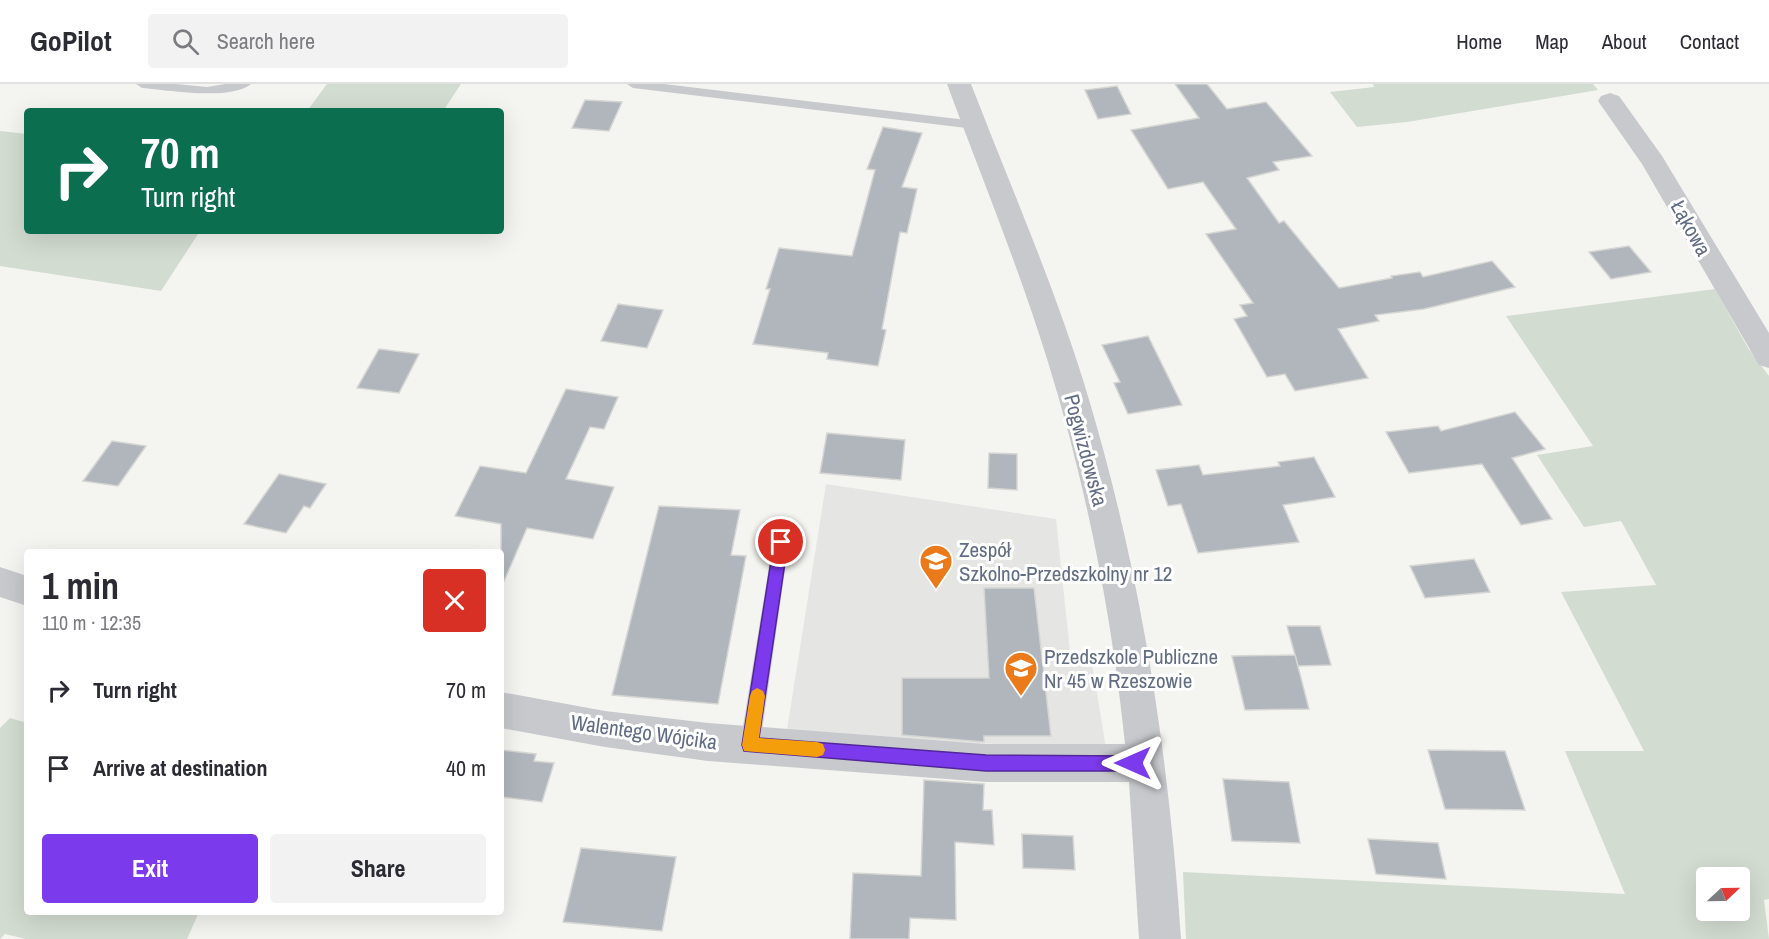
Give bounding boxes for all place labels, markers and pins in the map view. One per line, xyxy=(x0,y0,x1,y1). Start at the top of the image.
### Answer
pin xyxy=(755,516,806,567)
place label: Zespół Szkolno-Przedszkolny nr 12 xyxy=(959,535,1172,588)
school or university icon: Zespół Szkolno-Przedszkolny nr 12 xyxy=(918,543,954,590)
place label: Przedszkole Publiczne Nr 45 w Rzeszowie xyxy=(1044,642,1218,695)
school or university icon: Przedszkole Publiczne Nr 45 w Rzeszowie xyxy=(1003,650,1039,697)

